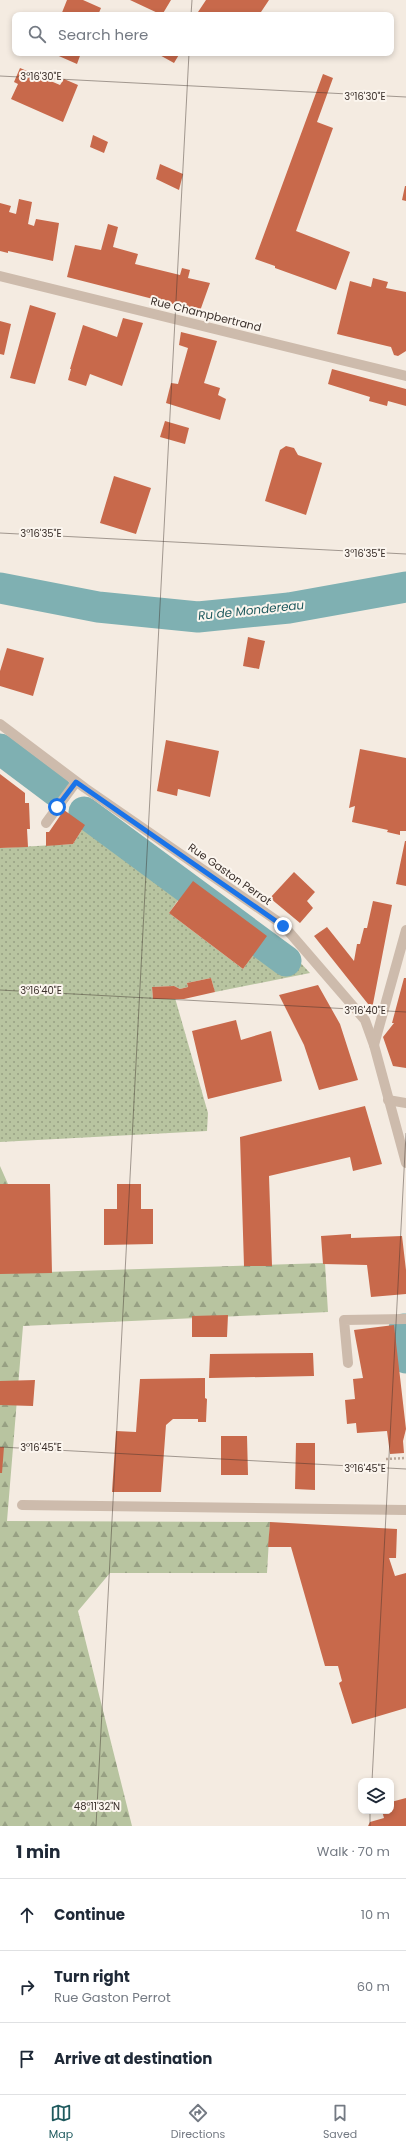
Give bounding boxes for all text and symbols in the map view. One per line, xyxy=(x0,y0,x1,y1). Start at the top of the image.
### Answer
search box xyxy=(12,12,394,56)
icon: search xyxy=(26,23,48,45)
text: Search here xyxy=(58,24,148,45)
text: 3°16'30"E xyxy=(20,69,62,84)
text: 3°16'30"E xyxy=(344,89,386,104)
street label: Rue Champbertrand xyxy=(149,292,263,336)
text: 3°16'35"E xyxy=(20,526,62,541)
text: 3°16'35"E xyxy=(344,546,386,561)
water label: Ru de Mondereau xyxy=(197,596,305,624)
route start xyxy=(48,798,66,816)
street label: Rue Gaston Perrot xyxy=(185,839,275,909)
route end xyxy=(274,917,292,935)
text: 3°16'40"E xyxy=(20,983,62,998)
text: 3°16'40"E xyxy=(344,1003,386,1018)
text: 3°16'45"E xyxy=(20,1440,62,1455)
text: 3°16'45"E xyxy=(344,1461,386,1476)
map controls xyxy=(358,1778,394,1814)
button: layers xyxy=(358,1778,394,1814)
text: 48°11'32"N xyxy=(74,1799,120,1814)
text: 1 min xyxy=(16,1840,60,1864)
text: Walk · 70 m xyxy=(317,1842,390,1861)
icon: ahead xyxy=(16,1904,38,1926)
text: Continue xyxy=(54,1904,125,1925)
text: 10 m xyxy=(361,1905,390,1924)
text: Turn right xyxy=(54,1966,130,1987)
icon: right xyxy=(16,1976,38,1998)
text: 60 m xyxy=(357,1977,390,1996)
text: Rue Gaston Perrot xyxy=(54,1988,171,2007)
icon: arrive xyxy=(16,2048,38,2070)
text: Arrive at destination xyxy=(54,2048,212,2069)
tab: Map xyxy=(49,2102,73,2143)
tab: Directions xyxy=(171,2102,225,2143)
tab: Saved xyxy=(323,2102,357,2143)

